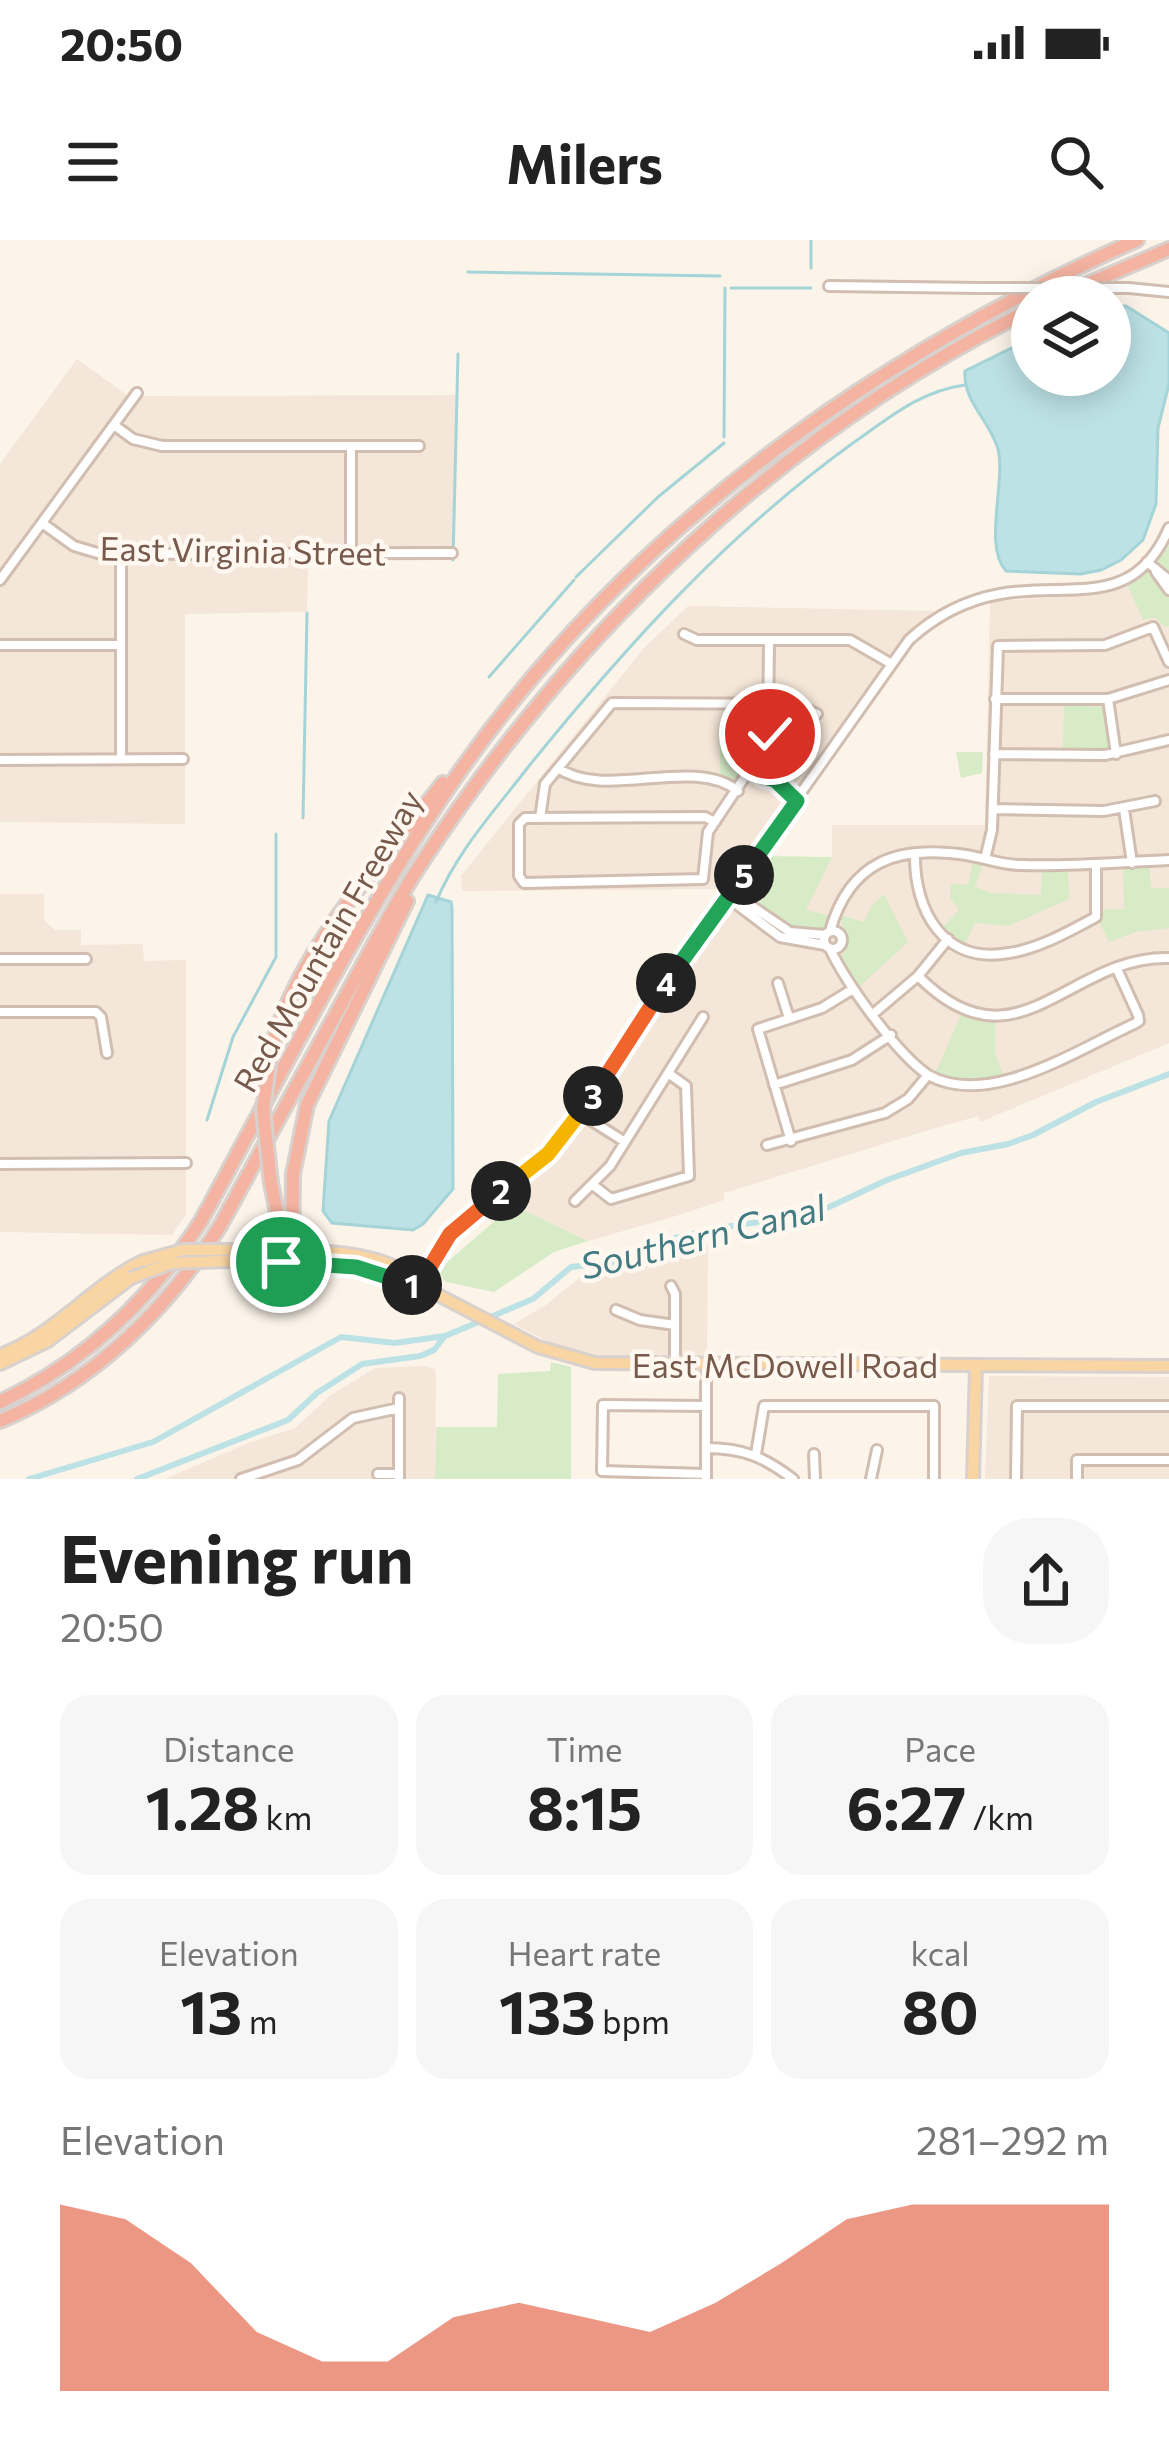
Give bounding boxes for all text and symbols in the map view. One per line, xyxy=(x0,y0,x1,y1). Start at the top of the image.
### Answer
text: 20:50 xyxy=(60,15,183,70)
icon: menu xyxy=(60,129,126,195)
text: Milers xyxy=(506,129,663,195)
icon: search xyxy=(1043,129,1109,195)
map controls xyxy=(1011,276,1131,396)
button: layers xyxy=(1011,276,1131,396)
street label: East Virginia Street xyxy=(99,527,387,572)
pin xyxy=(719,683,821,785)
icon: check xyxy=(737,701,803,767)
street label: Red Mountain Freeway xyxy=(223,782,430,1099)
pin: 5 xyxy=(714,845,774,905)
text: 5 xyxy=(734,854,754,895)
pin: 4 xyxy=(636,953,696,1013)
text: 4 xyxy=(656,962,676,1003)
pin: 3 xyxy=(563,1066,623,1126)
text: 3 xyxy=(583,1075,603,1116)
pin: 2 xyxy=(471,1161,531,1221)
text: 2 xyxy=(492,1170,510,1211)
water label: Southern Canal xyxy=(575,1183,830,1287)
pin xyxy=(230,1211,332,1313)
icon: arrive xyxy=(248,1229,314,1295)
pin: 1 xyxy=(382,1255,442,1315)
text: 1 xyxy=(405,1264,419,1305)
street label: East McDowell Road xyxy=(632,1344,938,1385)
text: Evening run xyxy=(60,1516,414,1597)
button: share xyxy=(983,1518,1109,1644)
text: 20:50 xyxy=(60,1602,164,1650)
text: Distance xyxy=(163,1728,294,1769)
text: Time xyxy=(547,1728,622,1769)
text: Pace xyxy=(904,1728,976,1769)
text: 1.28 xyxy=(145,1769,259,1842)
text: 8:15 xyxy=(527,1769,642,1842)
text: 6:27 xyxy=(846,1769,966,1842)
text: km xyxy=(259,1796,312,1837)
text: /km xyxy=(966,1796,1034,1837)
text: Elevation xyxy=(159,1932,299,1973)
text: Heart rate xyxy=(508,1932,661,1973)
text: kcal xyxy=(911,1932,970,1973)
text: 13 xyxy=(180,1973,242,2046)
text: 133 xyxy=(499,1973,596,2046)
text: 80 xyxy=(902,1973,979,2046)
text: m xyxy=(242,2000,277,2041)
text: bpm xyxy=(596,2000,670,2041)
text: Elevation xyxy=(60,2115,225,2163)
text: 281–292 m xyxy=(916,2115,1109,2163)

